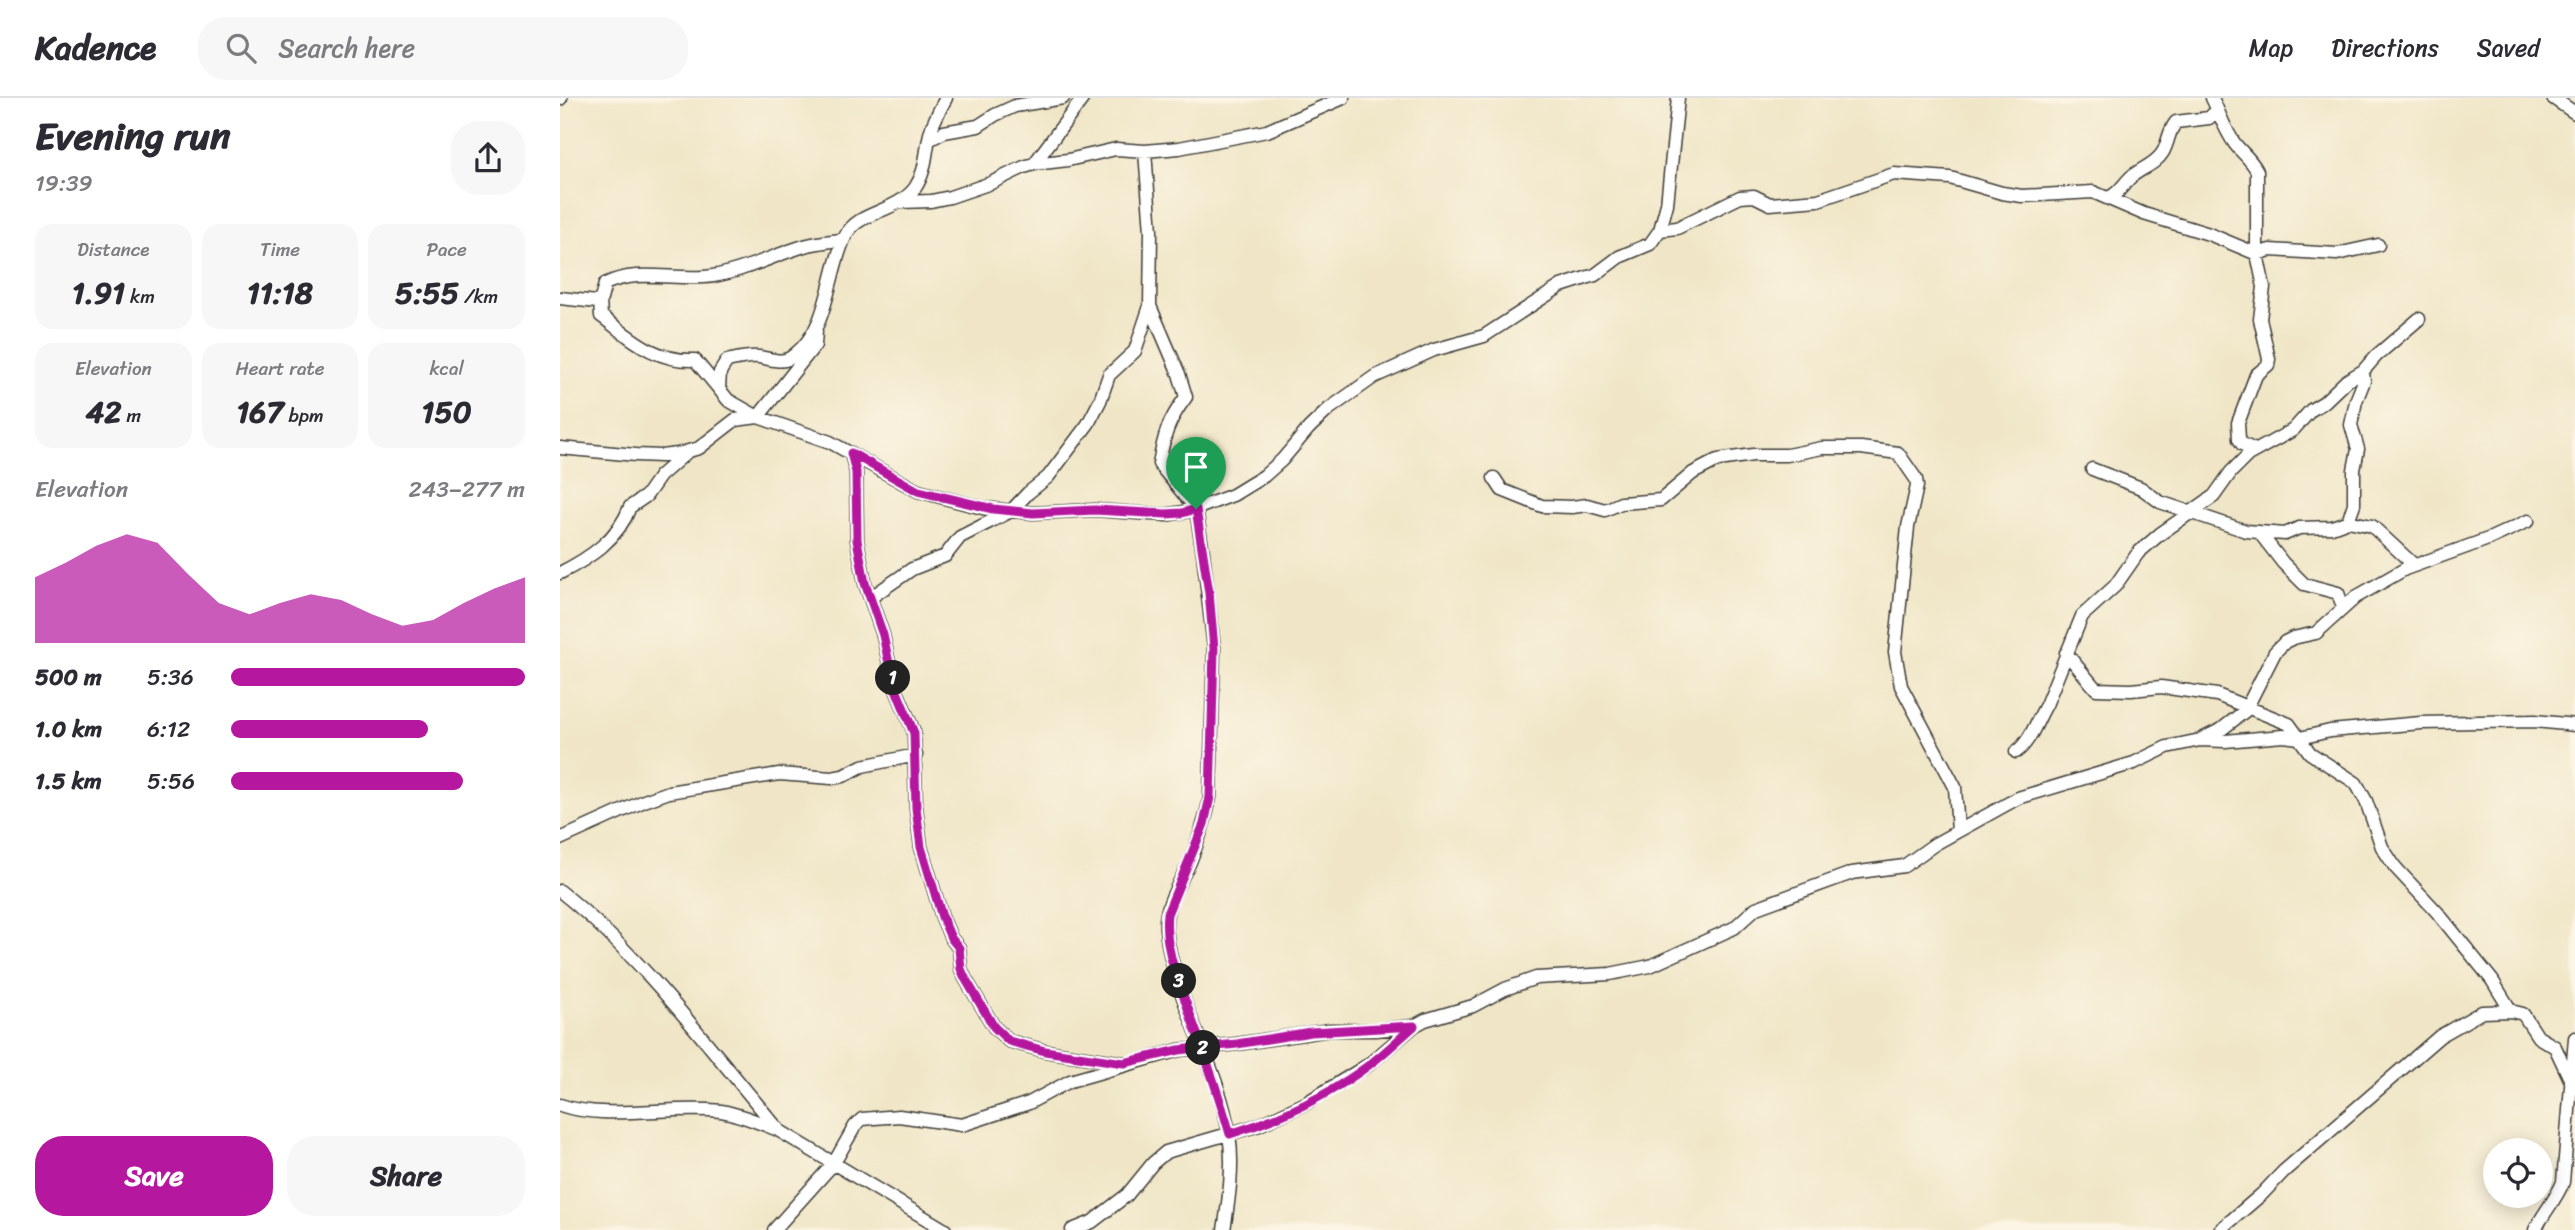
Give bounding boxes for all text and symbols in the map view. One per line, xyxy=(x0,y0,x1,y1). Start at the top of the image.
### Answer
search box xyxy=(198,17,688,80)
text: Kadence xyxy=(35,19,156,77)
text: Search here xyxy=(278,25,415,71)
text: Map xyxy=(2249,27,2293,69)
text: Directions xyxy=(2331,27,2439,69)
text: Saved xyxy=(2477,27,2540,69)
icon: search xyxy=(222,29,260,67)
text: Evening run xyxy=(35,103,231,170)
button: share xyxy=(451,121,525,195)
text: 19:39 xyxy=(35,163,93,204)
text: Distance xyxy=(77,233,149,266)
text: Time xyxy=(260,233,300,266)
text: Pace xyxy=(427,233,467,266)
text: 1.91 xyxy=(72,266,125,320)
text: 11:18 xyxy=(247,266,313,320)
text: 5:55 xyxy=(395,266,459,320)
text: km xyxy=(125,280,155,313)
text: /km xyxy=(459,280,498,313)
text: Elevation xyxy=(75,352,152,385)
text: Heart rate xyxy=(235,352,325,385)
text: kcal xyxy=(429,352,464,385)
text: 42 xyxy=(86,385,122,439)
text: 167 xyxy=(236,385,284,439)
text: 150 xyxy=(422,385,472,439)
text: m xyxy=(122,399,141,432)
text: bpm xyxy=(284,399,324,432)
pin xyxy=(1166,437,1226,509)
icon: arrive xyxy=(1177,448,1215,486)
text: Elevation xyxy=(35,469,128,510)
text: 243–277 m xyxy=(409,469,525,510)
text: 500 m xyxy=(35,657,102,698)
text: 5:36 xyxy=(147,657,194,698)
pin: 1 xyxy=(876,660,910,696)
text: 1 xyxy=(888,661,897,694)
text: 1.0 km xyxy=(35,709,102,750)
text: 6:12 xyxy=(147,709,190,750)
text: 1.5 km xyxy=(35,761,102,802)
text: 5:56 xyxy=(147,761,195,802)
pin: 3 xyxy=(1162,964,1196,998)
text: 3 xyxy=(1173,964,1184,997)
pin: 2 xyxy=(1186,1030,1220,1066)
text: 2 xyxy=(1197,1031,1208,1064)
button: Save xyxy=(35,1136,273,1216)
button: Share xyxy=(287,1136,525,1216)
map controls xyxy=(2483,1138,2553,1208)
button: locate xyxy=(2483,1138,2553,1208)

